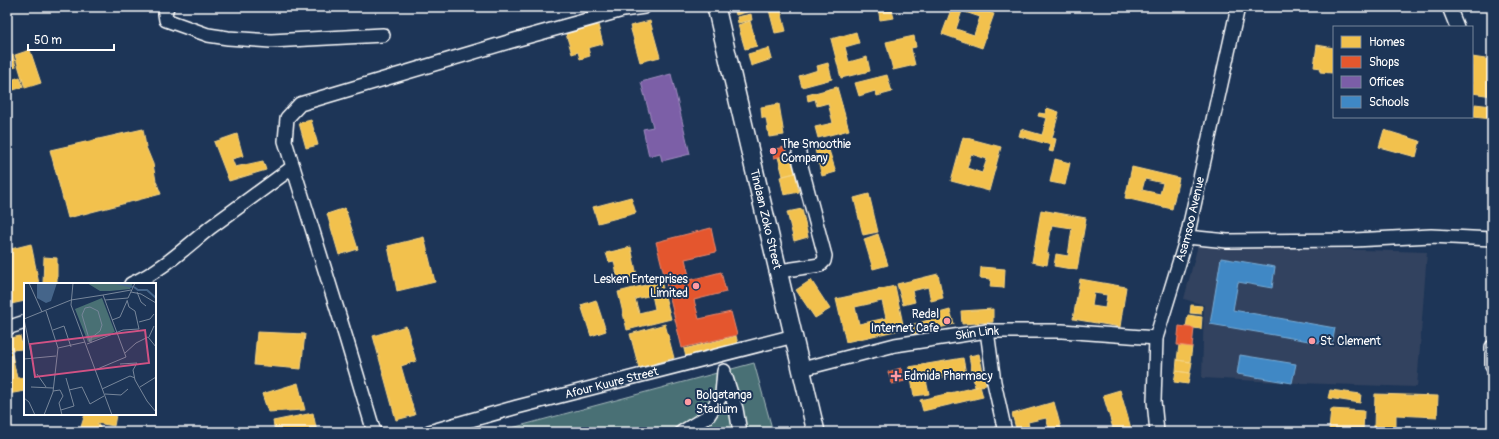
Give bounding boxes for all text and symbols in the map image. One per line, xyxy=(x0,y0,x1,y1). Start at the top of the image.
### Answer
scale bar xyxy=(28,26,114,52)
legend xyxy=(1333,26,1473,118)
text: 50 m xyxy=(34,33,62,48)
text: Homes xyxy=(1369,35,1405,50)
text: Shops xyxy=(1369,55,1400,70)
text: Offices xyxy=(1369,75,1405,90)
text: Schools xyxy=(1369,95,1409,110)
place label: The Smoothie Company xyxy=(781,137,851,166)
marker: The Smoothie Company xyxy=(768,146,778,156)
street label: Tindaan Zoko Street xyxy=(747,168,785,271)
street label: Asamsoo Avenue xyxy=(1172,175,1208,263)
place label: Lesken Enterprises Limited xyxy=(593,272,689,301)
marker: Lesken Enterprises Limited xyxy=(691,281,701,291)
inset map xyxy=(24,283,156,415)
place label: Redal Internet Cafe xyxy=(871,307,939,336)
marker: Redal Internet Cafe xyxy=(942,316,952,326)
street label: Skin Link xyxy=(954,324,999,343)
place label: St. Clement xyxy=(1320,334,1381,349)
marker: St. Clement xyxy=(1307,336,1317,346)
street label: Afour Kuure Street xyxy=(563,364,660,402)
place label: Edmida Pharmacy xyxy=(904,369,993,384)
marker: Edmida Pharmacy xyxy=(891,371,901,381)
place label: Bolgatanga Stadium xyxy=(696,388,752,417)
marker: Bolgatanga Stadium xyxy=(683,397,693,407)

